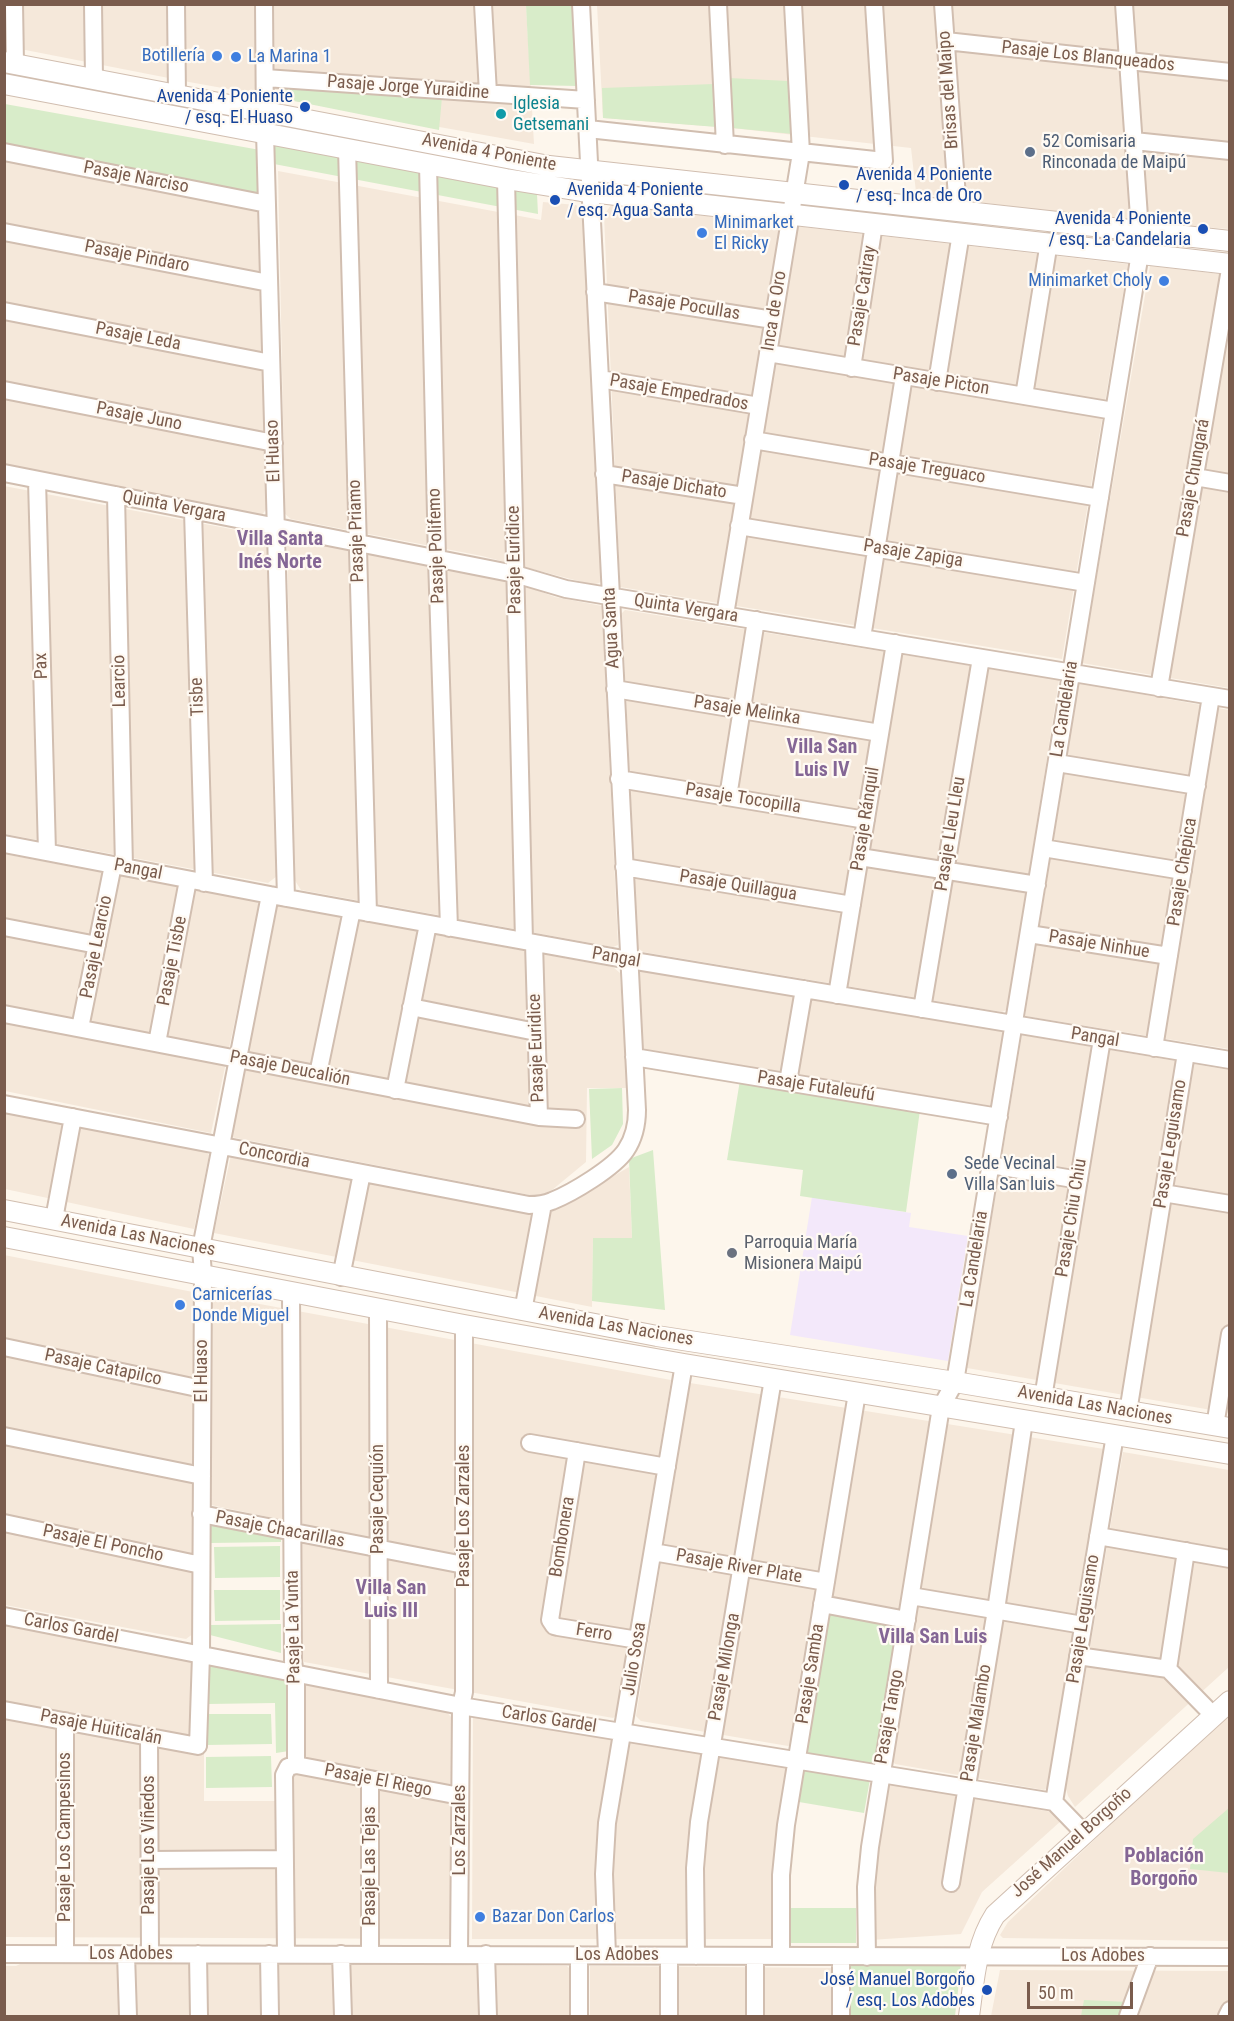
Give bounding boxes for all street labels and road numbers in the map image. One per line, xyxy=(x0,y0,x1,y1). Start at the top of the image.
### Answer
street label: Brisas del Maipo xyxy=(934,30,964,150)
street label: Pasaje Los Blanqueados xyxy=(1000,37,1176,77)
street label: Pasaje Jorge Yuraidine xyxy=(326,72,490,104)
street label: Avenida 4 Poniente xyxy=(420,129,558,177)
street label: Pasaje Narciso xyxy=(82,157,190,199)
street label: Pasaje Pindaro xyxy=(83,236,191,278)
street label: Pasaje Catiray xyxy=(844,244,882,348)
street label: Inca de Oro xyxy=(758,269,792,353)
street label: Pasaje Pocullas xyxy=(627,286,741,326)
street label: Pasaje Leda xyxy=(93,318,183,356)
street label: Pasaje Picton xyxy=(891,364,991,400)
street label: Pasaje Empedrados xyxy=(608,370,750,416)
street label: Pasaje Juno xyxy=(94,398,184,436)
street label: Pasaje Chungará xyxy=(1173,417,1215,539)
street label: El Huaso xyxy=(262,419,286,483)
street label: Pasaje Treguaco xyxy=(867,449,987,489)
street label: Pasaje Dichato xyxy=(620,466,728,504)
street label: Pasaje Priamo xyxy=(344,479,370,583)
street label: Quinta Vergara xyxy=(120,486,228,528)
street label: Pasaje Polifemo xyxy=(424,488,450,604)
street label: Pasaje Euridice xyxy=(503,505,527,615)
street label: Pasaje Zapiga xyxy=(862,535,964,573)
street label: Agua Santa xyxy=(599,587,625,669)
street label: Quinta Vergara xyxy=(632,590,740,628)
street label: Pax xyxy=(31,652,53,680)
street label: Learcio xyxy=(109,655,131,707)
street label: La Candelaria xyxy=(1047,659,1083,759)
street label: Tisbe xyxy=(187,677,209,717)
street label: Pasaje Melinka xyxy=(692,692,802,730)
street label: Pasaje Ránquil xyxy=(847,766,885,872)
street label: Pasaje Lleu Lleu xyxy=(931,775,971,893)
street label: Pasaje Tocopilla xyxy=(684,779,802,819)
street label: Pasaje Chépica xyxy=(1164,816,1202,928)
street label: Pangal xyxy=(112,855,164,885)
street label: Pasaje Quillagua xyxy=(678,866,798,906)
street label: Pasaje Learcio xyxy=(76,894,118,1000)
street label: Pasaje Tisbe xyxy=(154,914,192,1008)
street label: Pasaje Ninhue xyxy=(1047,926,1151,964)
street label: Pangal xyxy=(590,943,642,973)
street label: Pasaje Euridice xyxy=(524,993,550,1103)
street label: Pangal xyxy=(1069,1024,1121,1052)
street label: Pasaje Deucalión xyxy=(228,1047,352,1091)
street label: Pasaje Futaleufú xyxy=(756,1067,876,1107)
street label: Pasaje Leguisamo xyxy=(1150,1078,1192,1210)
street label: Concordia xyxy=(236,1138,312,1174)
street label: Pasaje Chiu Chiu xyxy=(1052,1157,1092,1279)
street label: La Candelaria xyxy=(957,1209,993,1309)
street label: Avenida Las Naciones xyxy=(59,1210,217,1262)
street label: Avenida Las Naciones xyxy=(537,1303,695,1351)
street label: El Huaso xyxy=(191,1340,213,1402)
street label: Pasaje Catapilco xyxy=(42,1345,164,1391)
street label: Avenida Las Naciones xyxy=(1016,1382,1174,1430)
street label: Pasaje Cequión xyxy=(367,1444,389,1554)
street label: Pasaje Los Zarzales xyxy=(453,1445,475,1587)
street label: Bombonera xyxy=(546,1495,580,1579)
street label: Pasaje Chacarillas xyxy=(214,1507,346,1553)
street label: Pasaje El Poncho xyxy=(41,1521,165,1567)
street label: Pasaje River Plate xyxy=(674,1545,804,1589)
street label: Pasaje Leguisamo xyxy=(1063,1553,1105,1685)
street label: Pasaje La Yunta xyxy=(282,1570,306,1684)
street label: Carlos Gardel xyxy=(22,1609,120,1649)
street label: Pasaje Milonga xyxy=(705,1611,745,1723)
street label: Ferro xyxy=(574,1619,614,1647)
street label: Julio Sosa xyxy=(619,1621,651,1697)
street label: Pasaje Samba xyxy=(792,1622,830,1726)
street label: Pasaje Malambo xyxy=(957,1663,997,1783)
street label: Pasaje Tango xyxy=(871,1668,909,1766)
street label: Carlos Gardel xyxy=(500,1702,598,1738)
street label: Pasaje Huiticalán xyxy=(38,1706,164,1750)
street label: Pasaje Los Campesinos xyxy=(54,1752,76,1922)
street label: Pasaje El Riego xyxy=(322,1760,434,1802)
street label: Pasaje Los Viñedos xyxy=(138,1775,160,1915)
street label: José Manuel Borgoño xyxy=(1007,1783,1137,1903)
street label: Los Zarzales xyxy=(449,1785,471,1875)
street label: Pasaje Las Tejas xyxy=(359,1806,381,1926)
street label: Los Adobes xyxy=(89,1943,173,1965)
street label: Los Adobes xyxy=(575,1944,659,1966)
street label: Los Adobes xyxy=(1061,1945,1145,1967)

